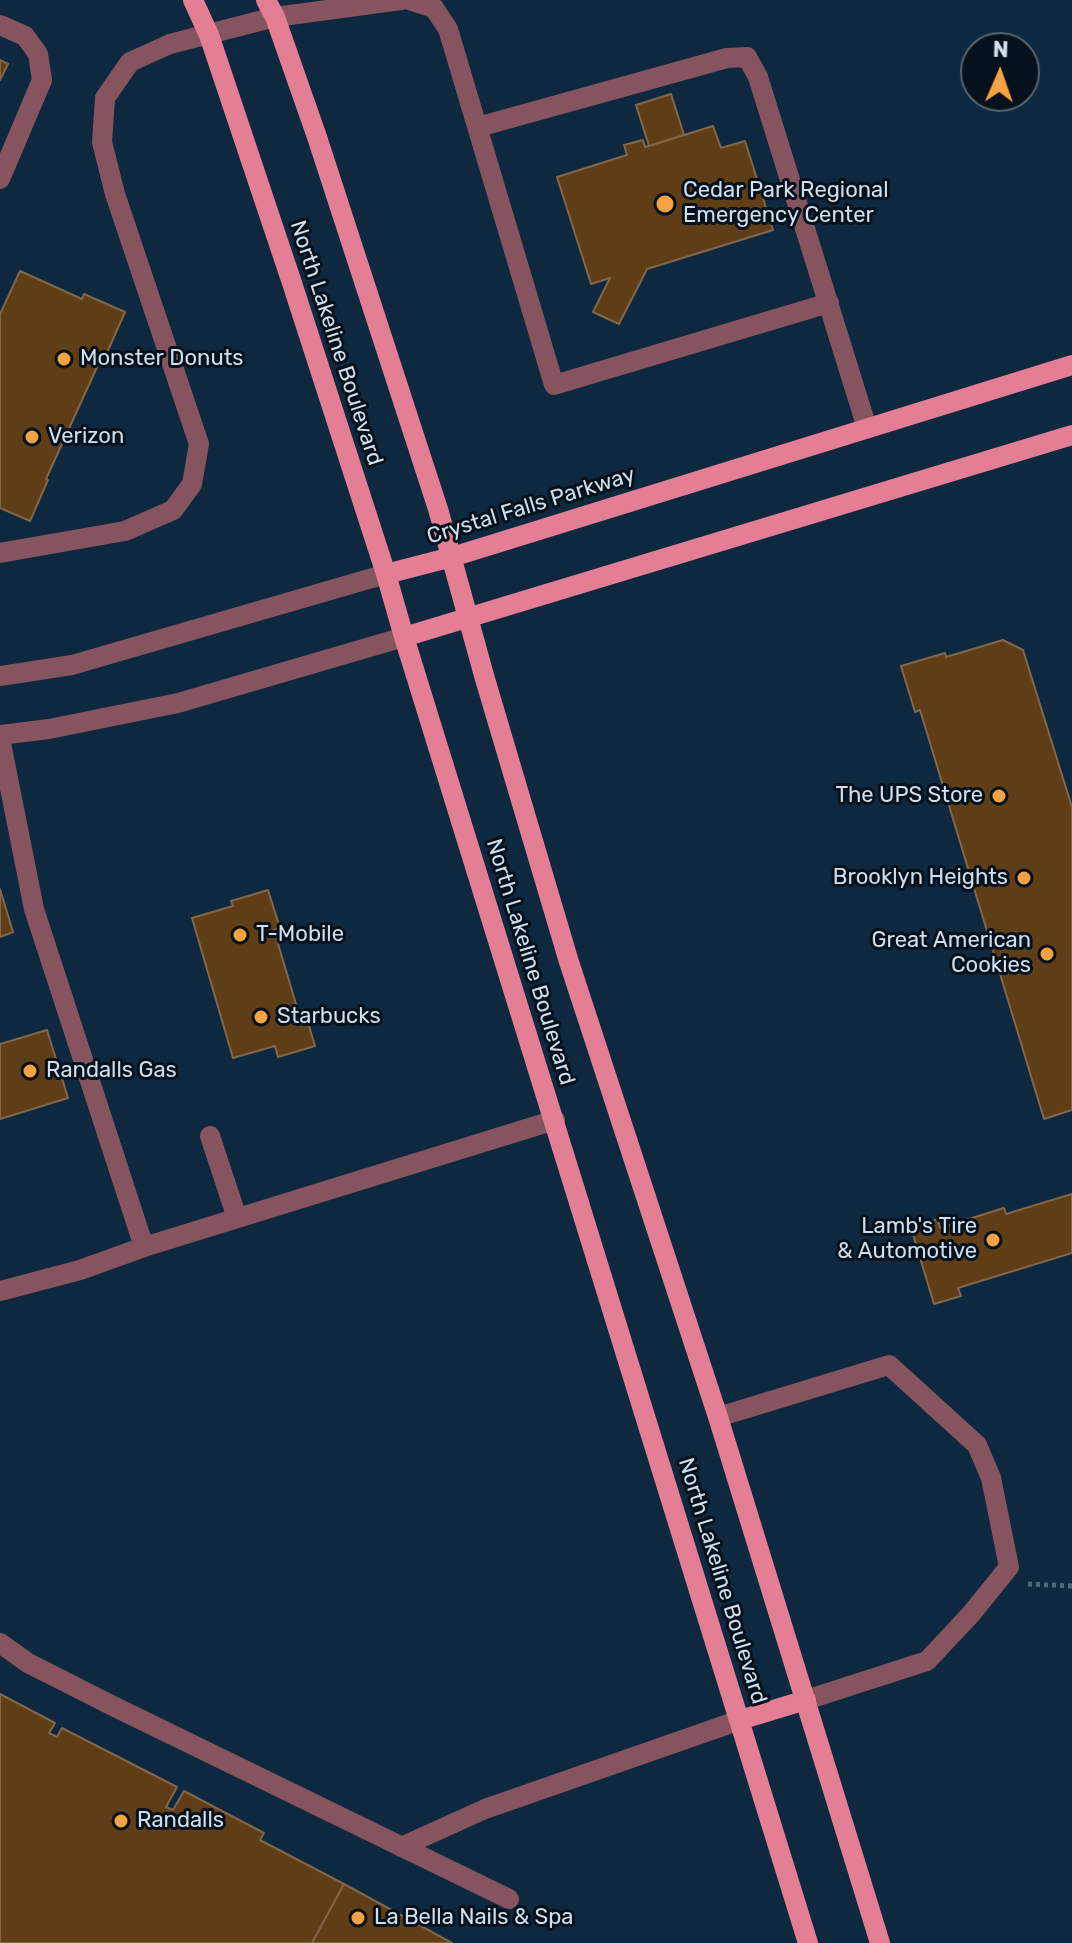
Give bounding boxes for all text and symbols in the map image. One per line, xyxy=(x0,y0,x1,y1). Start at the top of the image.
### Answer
north arrow xyxy=(960,32,1040,112)
text: N xyxy=(992,36,1009,63)
place label: Cedar Park Regional Emergency Center xyxy=(683,178,889,230)
marker: Cedar Park Regional Emergency Center xyxy=(654,193,676,215)
street label: North Lakeline Boulevard xyxy=(284,217,388,469)
place label: Monster Donuts xyxy=(80,346,243,372)
marker: Monster Donuts xyxy=(55,350,73,368)
place label: Verizon xyxy=(48,424,124,450)
marker: Verizon xyxy=(23,428,41,446)
street label: Crystal Falls Parkway xyxy=(424,462,638,550)
place label: The UPS Store xyxy=(836,783,983,809)
marker: The UPS Store xyxy=(990,787,1008,805)
street label: North Lakeline Boulevard xyxy=(480,836,580,1088)
place label: Brooklyn Heights xyxy=(833,865,1008,891)
marker: Brooklyn Heights xyxy=(1015,869,1033,887)
place label: T-Mobile xyxy=(256,922,344,948)
marker: T-Mobile xyxy=(231,926,249,944)
place label: Great American Cookies xyxy=(872,928,1031,980)
marker: Great American Cookies xyxy=(1038,945,1056,963)
place label: Starbucks xyxy=(277,1004,381,1030)
marker: Starbucks xyxy=(252,1008,270,1026)
place label: Randalls Gas xyxy=(46,1058,177,1084)
marker: Randalls Gas xyxy=(21,1062,39,1080)
place label: Lamb's Tire & Automotive xyxy=(837,1214,977,1266)
marker: Lamb's Tire & Automotive xyxy=(984,1231,1002,1249)
street label: North Lakeline Boulevard xyxy=(672,1455,772,1707)
place label: Randalls xyxy=(137,1808,224,1834)
marker: Randalls xyxy=(112,1812,130,1830)
place label: La Bella Nails & Spa xyxy=(374,1905,573,1931)
marker: La Bella Nails & Spa xyxy=(349,1909,367,1927)

